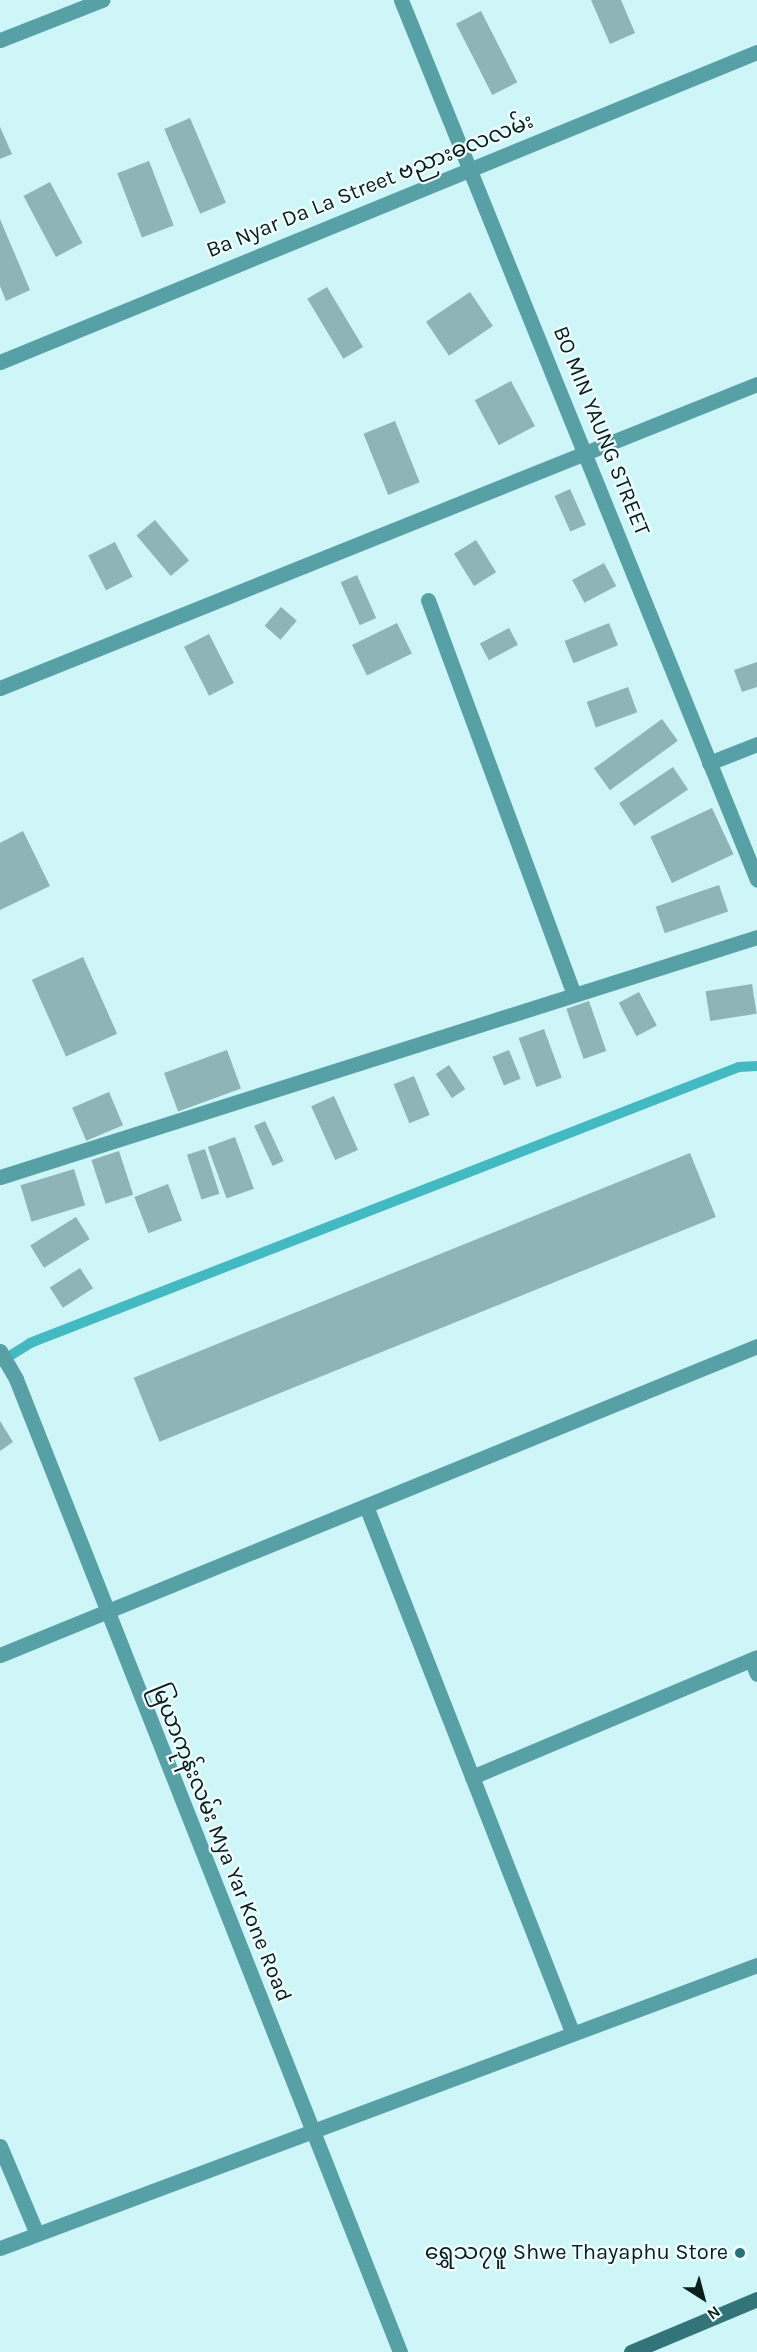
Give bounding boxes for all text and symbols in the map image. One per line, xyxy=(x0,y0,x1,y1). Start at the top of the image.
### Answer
street label: Ba Nyar Da La Street ဗညားဓလလမ်း xyxy=(203,108,537,264)
street label: BO MIN YAUNG STREET xyxy=(547,322,655,540)
street label: မြယာကုန်းလမ်း Mya Yar Kone Road xyxy=(145,1680,297,2006)
place label: ရွှေသ၇ဖူ Shwe Thayaphu Store xyxy=(425,2240,728,2266)
marker: ရွှေသ၇ဖူ Shwe Thayaphu Store xyxy=(733,2246,747,2260)
north arrow xyxy=(673,2268,733,2328)
text: N xyxy=(704,2302,724,2324)

